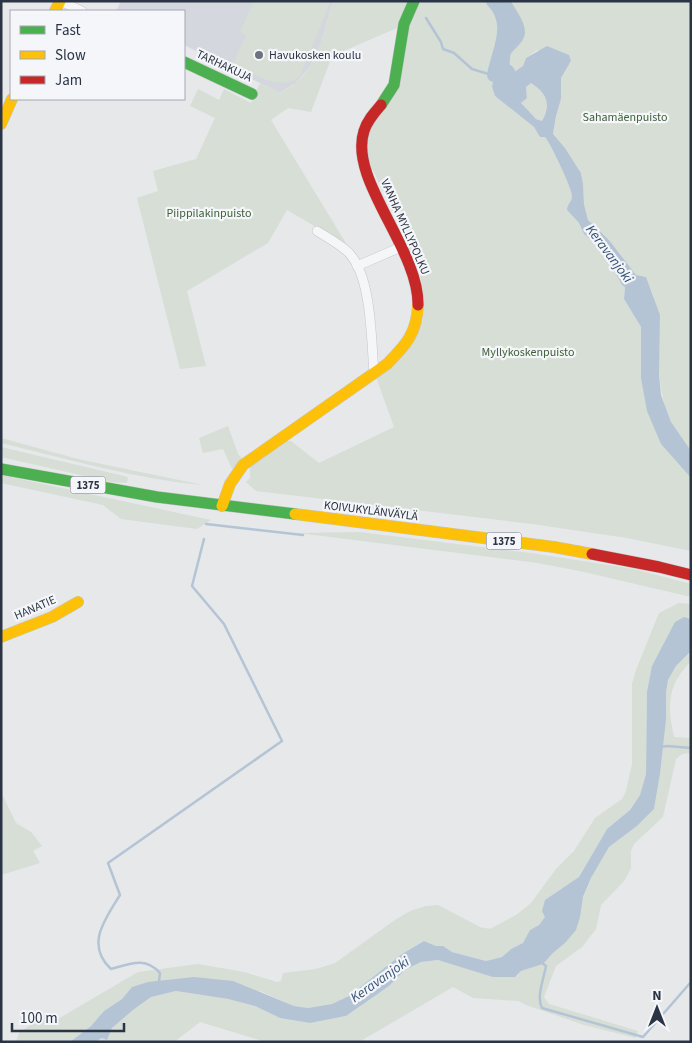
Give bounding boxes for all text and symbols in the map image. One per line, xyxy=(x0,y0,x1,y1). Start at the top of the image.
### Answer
legend xyxy=(10,10,185,100)
text: Fast xyxy=(55,20,81,41)
text: Slow xyxy=(55,45,86,66)
street label: TARHAKUJA xyxy=(193,46,255,87)
place label: Havukosken koulu xyxy=(269,47,361,64)
marker: Havukosken koulu xyxy=(253,49,265,61)
text: Jam xyxy=(55,70,82,91)
park label: Sahamäenpuisto xyxy=(583,109,667,126)
street label: VANHA MYLLYPOLKU xyxy=(376,176,434,278)
park label: Piippilakinpuisto xyxy=(167,205,251,222)
water label: Keravanjoki xyxy=(581,221,638,288)
park label: Myllykoskenpuisto xyxy=(482,344,574,361)
road number: 1375 xyxy=(70,476,106,494)
street label: KOIVUKYLÄNVÄYLÄ xyxy=(323,497,420,525)
road number: 1375 xyxy=(486,532,522,550)
street label: HANATIE xyxy=(11,592,59,624)
water label: Keravanjoki xyxy=(346,952,414,1008)
north arrow xyxy=(632,983,682,1033)
text: N xyxy=(652,986,662,1006)
scale bar xyxy=(12,1000,125,1032)
text: 100 m xyxy=(20,1008,58,1029)

